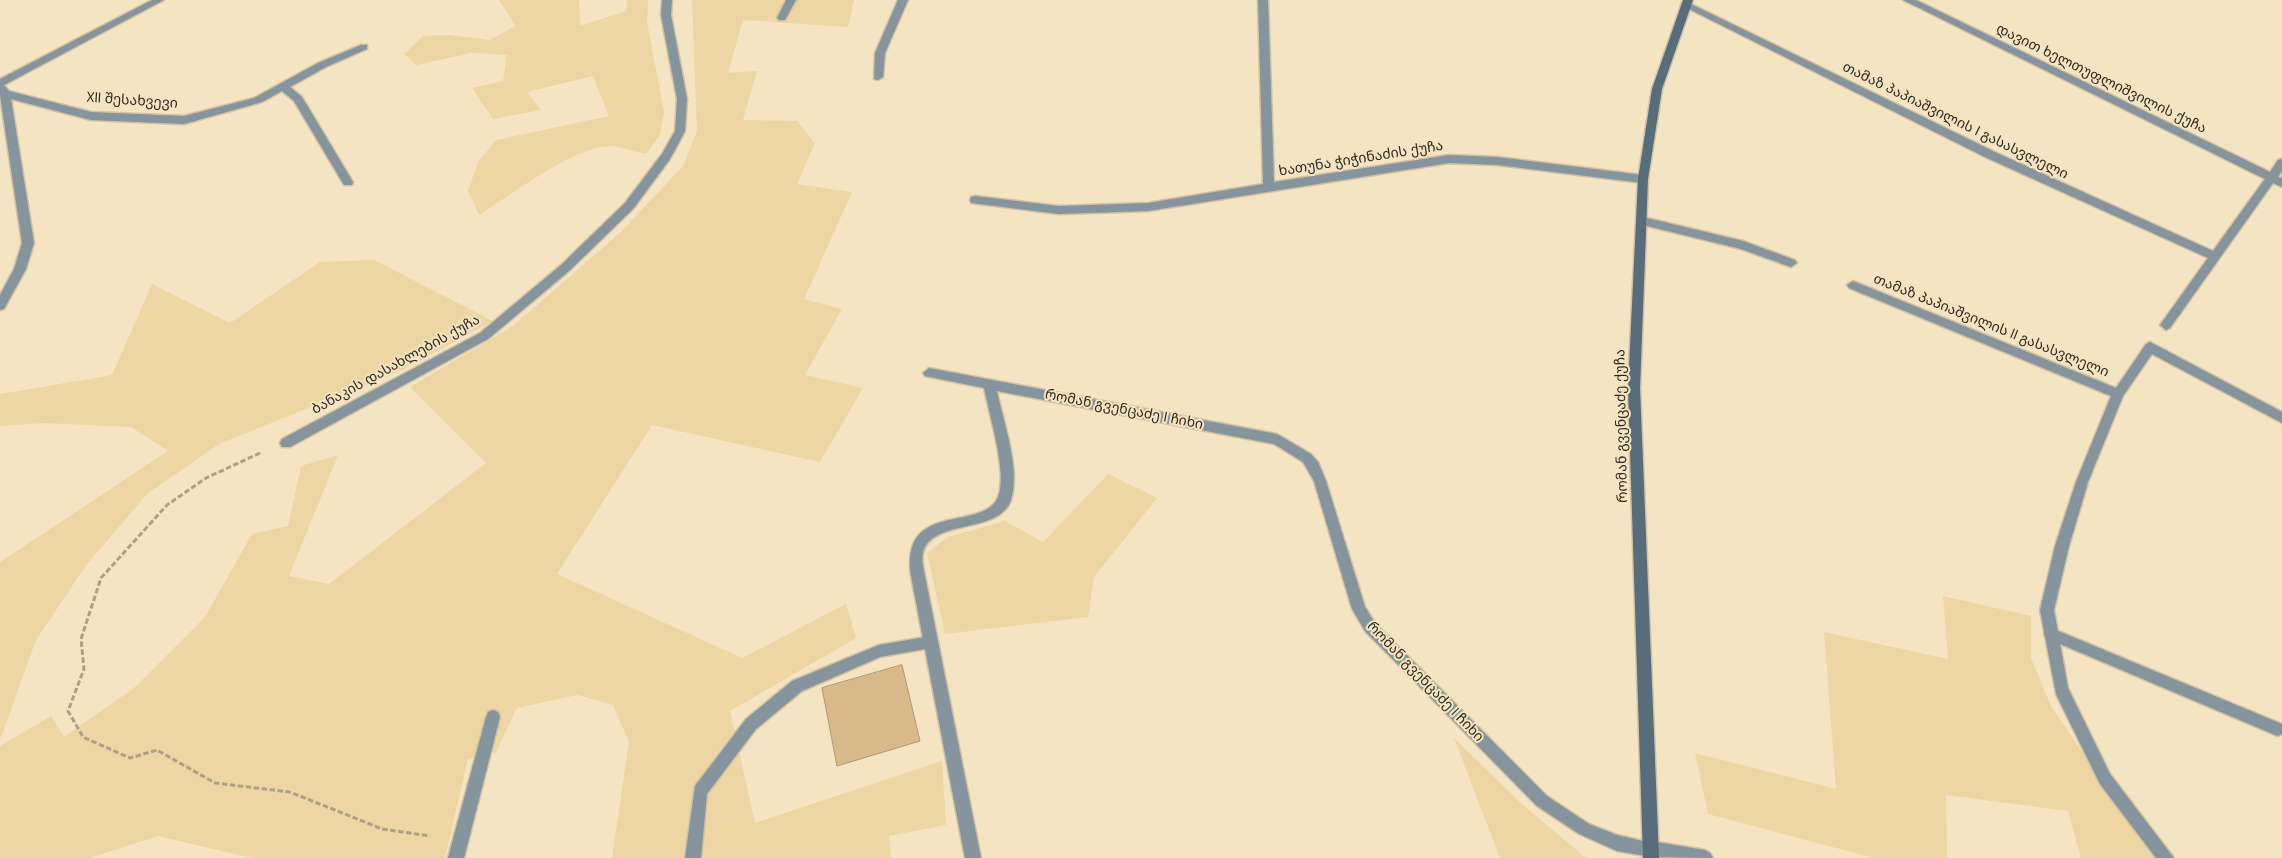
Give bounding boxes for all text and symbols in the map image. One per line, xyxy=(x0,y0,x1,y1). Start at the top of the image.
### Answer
street label: დავით ხელთუფლიშვილის ქუჩა xyxy=(1993,21,2209,137)
street label: თამაზ პაპიაშვილის I გასასვლელი xyxy=(1839,59,2071,183)
street label: XII შესახვევი xyxy=(86,89,178,113)
street label: ხათუნა ჭიჭინაძის ქუჩა xyxy=(1278,138,1444,180)
street label: თამაზ პაპიაშვილის II გასასვლელი xyxy=(1871,271,2111,381)
street label: ბანაკის დასახლების ქუჩა xyxy=(309,312,483,418)
street label: რომან გვენცაძე ქუჩა xyxy=(1612,349,1632,503)
street label: რომან გვენცაძე I ჩიხი xyxy=(1044,386,1204,434)
street label: რომან გვენცაძე I ჩიხი xyxy=(1363,618,1487,746)

